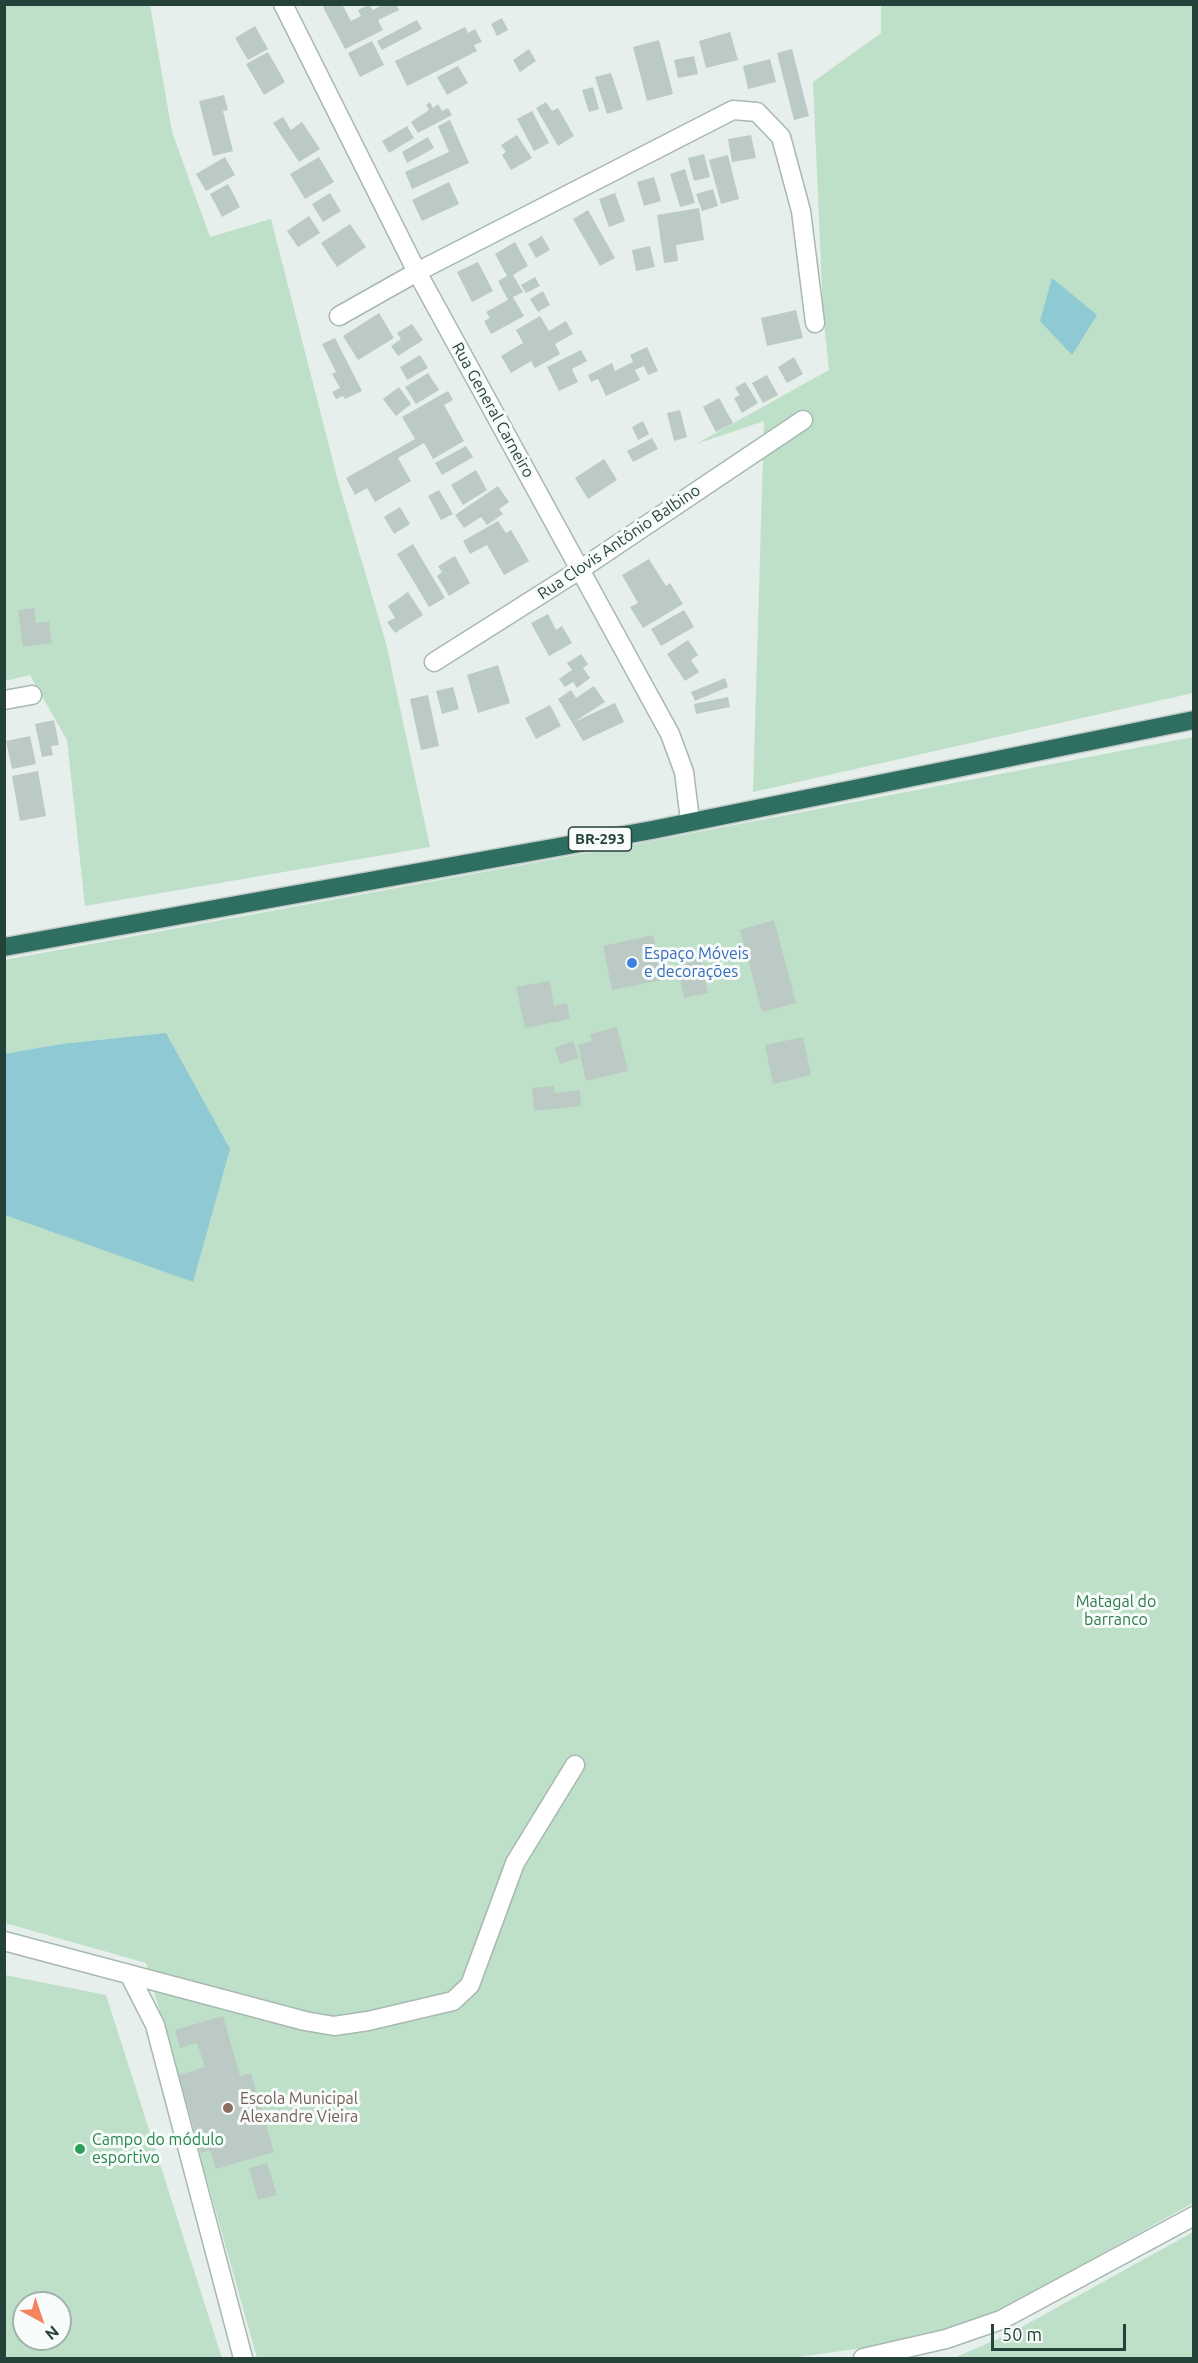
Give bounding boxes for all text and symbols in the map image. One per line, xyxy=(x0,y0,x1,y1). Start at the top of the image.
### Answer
street label: Rua General Carneiro xyxy=(448,339,538,481)
street label: Rua Clovis Antônio Balbino xyxy=(534,480,704,604)
road number: BR-293 xyxy=(568,827,632,851)
place label: Espaço Móveis e decorações xyxy=(644,944,749,982)
marker: Espaço Móveis e decorações xyxy=(625,956,639,970)
park label: Matagal do barranco xyxy=(1076,1592,1156,1630)
place label: Escola Municipal Alexandre Vieira xyxy=(240,2089,358,2127)
marker: Escola Municipal Alexandre Vieira xyxy=(221,2101,235,2115)
place label: Campo do módulo esportivo xyxy=(92,2130,224,2168)
marker: Campo do módulo esportivo xyxy=(73,2142,87,2156)
north arrow xyxy=(12,2291,72,2351)
scale bar xyxy=(994,2312,1129,2350)
text: N xyxy=(42,2323,63,2344)
text: 50 m xyxy=(1002,2324,1042,2344)

